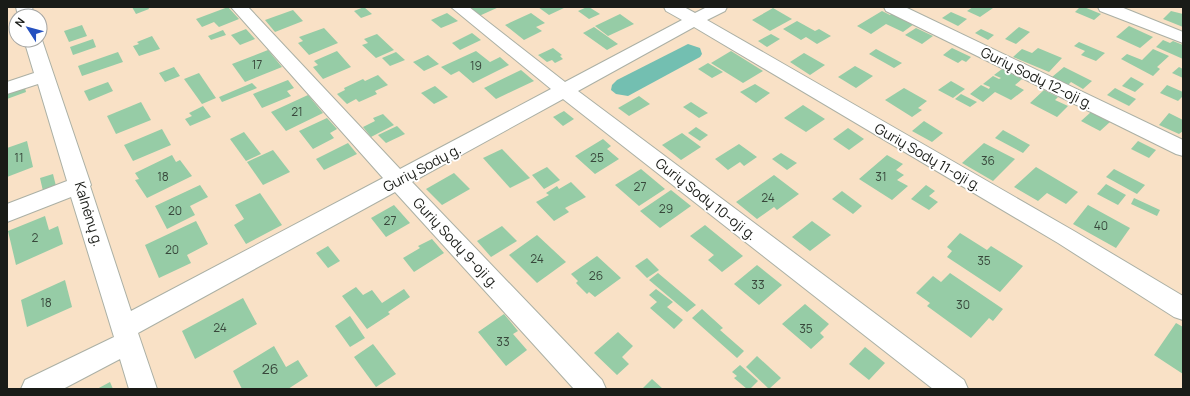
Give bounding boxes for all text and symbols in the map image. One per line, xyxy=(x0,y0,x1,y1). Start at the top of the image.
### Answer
north arrow xyxy=(8,8,48,48)
text: N xyxy=(11,14,28,29)
street label: Gurių Sodų 12-oji g. xyxy=(978,42,1097,113)
house number: 17 xyxy=(252,56,262,73)
house number: 19 xyxy=(470,57,482,74)
house number: 21 xyxy=(291,103,303,120)
street label: Gurių Sodų 11-oji g. xyxy=(871,118,985,195)
street label: Gurių Sodų g. xyxy=(379,139,464,196)
house number: 11 xyxy=(14,149,24,166)
house number: 25 xyxy=(590,149,604,166)
house number: 36 xyxy=(981,152,995,169)
street label: Gurių Sodų 10-oji g. xyxy=(652,153,761,244)
house number: 18 xyxy=(157,168,169,185)
house number: 31 xyxy=(875,168,887,185)
house number: 27 xyxy=(634,178,646,195)
street label: Kalnėnų g. xyxy=(71,179,108,249)
house number: 24 xyxy=(761,189,775,206)
street label: Gurių Sodų 9-oji g. xyxy=(409,193,504,292)
house number: 29 xyxy=(659,200,673,217)
house number: 20 xyxy=(168,202,182,219)
house number: 27 xyxy=(384,212,396,229)
house number: 40 xyxy=(1094,217,1108,234)
house number: 2 xyxy=(32,229,39,246)
house number: 20 xyxy=(165,241,179,258)
house number: 24 xyxy=(530,250,544,267)
house number: 35 xyxy=(977,252,991,269)
house number: 26 xyxy=(589,267,603,284)
house number: 33 xyxy=(751,276,765,293)
house number: 18 xyxy=(40,294,52,311)
house number: 30 xyxy=(956,296,970,313)
house number: 24 xyxy=(213,319,227,336)
house number: 35 xyxy=(799,320,813,337)
house number: 33 xyxy=(496,333,510,350)
house number: 26 xyxy=(262,359,278,378)

